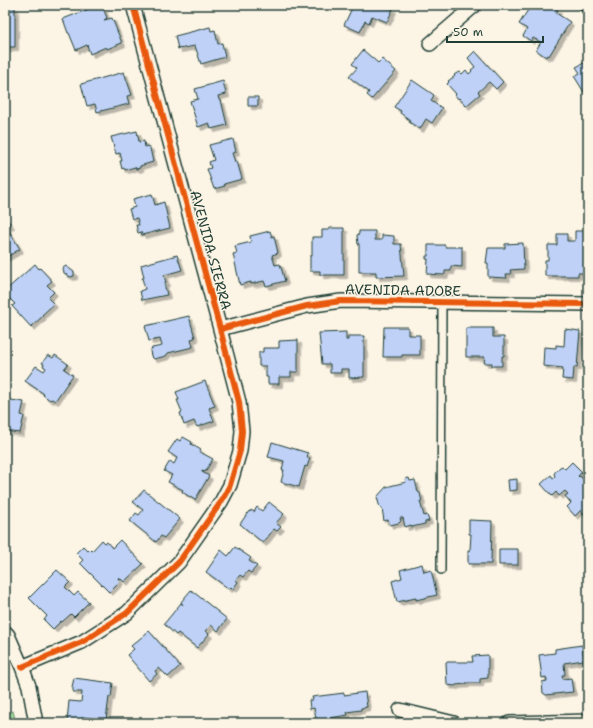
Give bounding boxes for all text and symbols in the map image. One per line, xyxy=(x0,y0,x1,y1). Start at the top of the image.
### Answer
scale bar xyxy=(447,18,543,44)
text: 50 m xyxy=(453,24,483,40)
street label: AVENIDA SIERRA xyxy=(186,188,236,312)
street label: AVENIDA ADOBE xyxy=(345,280,462,300)

